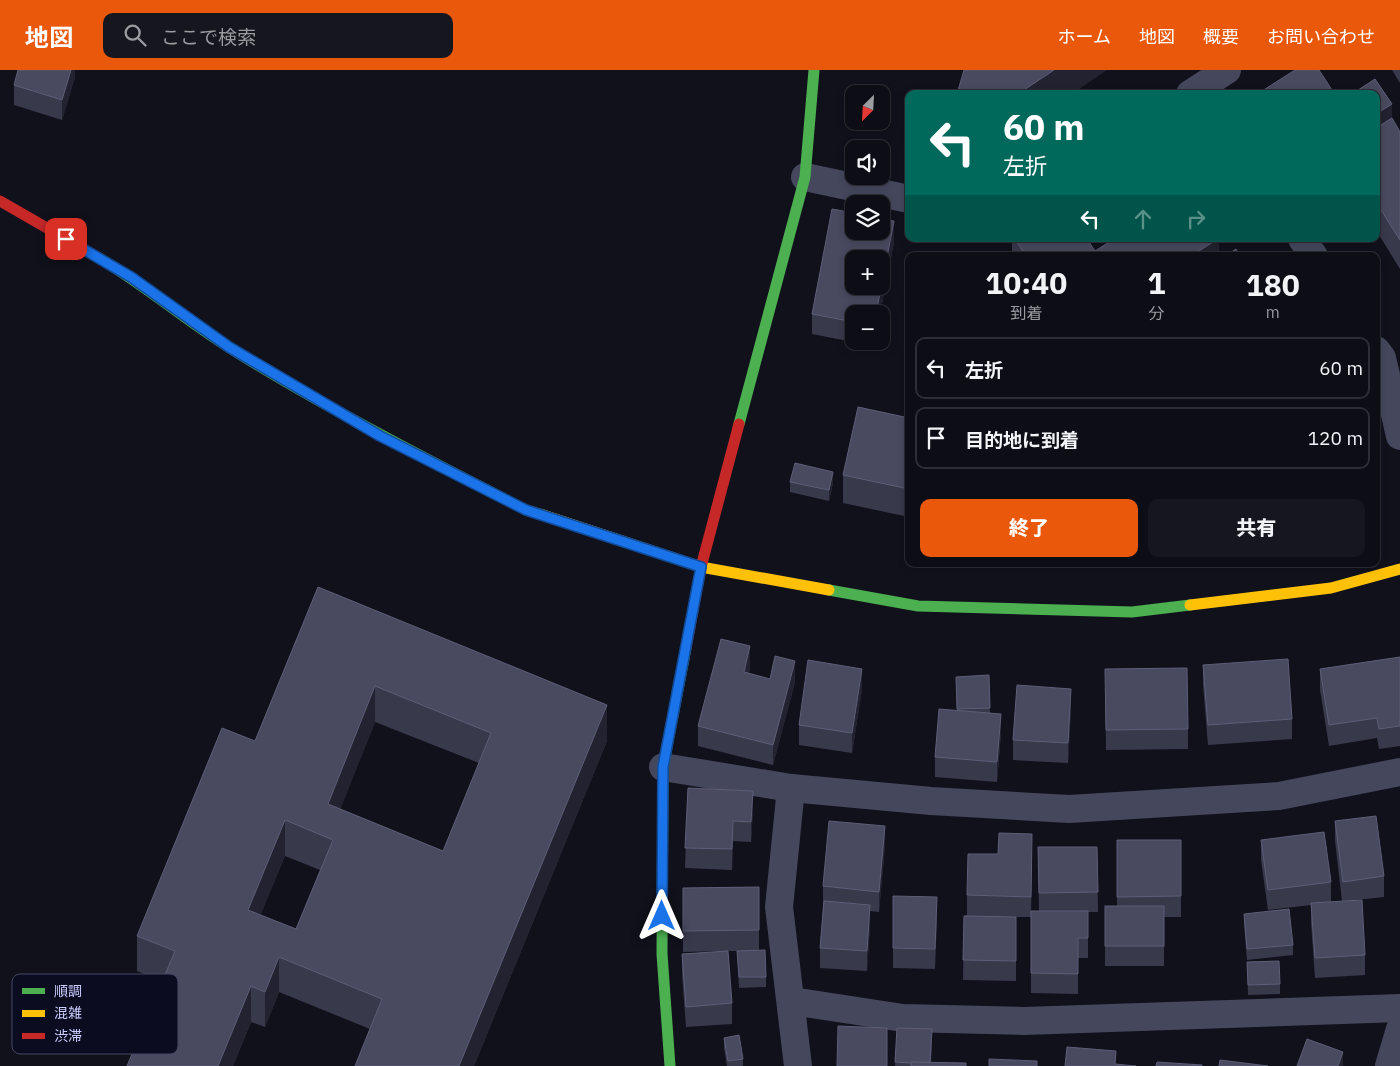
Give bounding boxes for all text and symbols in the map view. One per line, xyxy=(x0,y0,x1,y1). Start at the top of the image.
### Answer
search box xyxy=(103,13,453,58)
text: 地図 xyxy=(25,21,73,53)
icon: search xyxy=(121,21,149,49)
text: ここで検索 xyxy=(161,25,256,49)
text: ホーム xyxy=(1058,25,1111,48)
text: 地図 xyxy=(1139,25,1175,48)
text: 概要 xyxy=(1203,25,1239,48)
text: お問い合わせ xyxy=(1267,25,1375,48)
north arrow xyxy=(845,85,890,130)
map controls xyxy=(845,85,890,350)
text: 60 m xyxy=(1003,104,1085,150)
icon: left xyxy=(920,110,985,175)
button: sound xyxy=(845,140,890,185)
text: 左折 xyxy=(1003,151,1047,180)
button: layers xyxy=(845,195,890,240)
icon: left xyxy=(1076,205,1104,233)
icon: ahead xyxy=(1129,205,1157,233)
icon: right xyxy=(1182,205,1210,233)
pin xyxy=(45,218,87,260)
icon: arrive xyxy=(52,225,80,253)
button: + xyxy=(845,250,890,295)
text: 10:40 xyxy=(985,263,1067,302)
text: 1 xyxy=(1147,263,1165,302)
text: 180 xyxy=(1246,265,1300,304)
text: m xyxy=(1266,302,1280,322)
text: 到着 xyxy=(1010,303,1042,323)
text: 分 xyxy=(1148,303,1164,323)
button: − xyxy=(845,305,890,350)
icon: left xyxy=(922,354,950,382)
text: 60 m xyxy=(1319,356,1363,380)
text: 左折 xyxy=(965,358,1003,382)
icon: arrive xyxy=(922,424,950,452)
text: 120 m xyxy=(1308,426,1363,450)
text: 目的地に到着 xyxy=(965,428,1079,452)
button: 終了 xyxy=(920,499,1138,557)
button: 共有 xyxy=(1148,499,1365,557)
position arrow xyxy=(635,889,687,941)
legend xyxy=(12,974,178,1054)
text: 順調 xyxy=(54,982,82,1000)
text: 混雑 xyxy=(54,1004,82,1022)
text: 渋滞 xyxy=(54,1027,82,1045)

